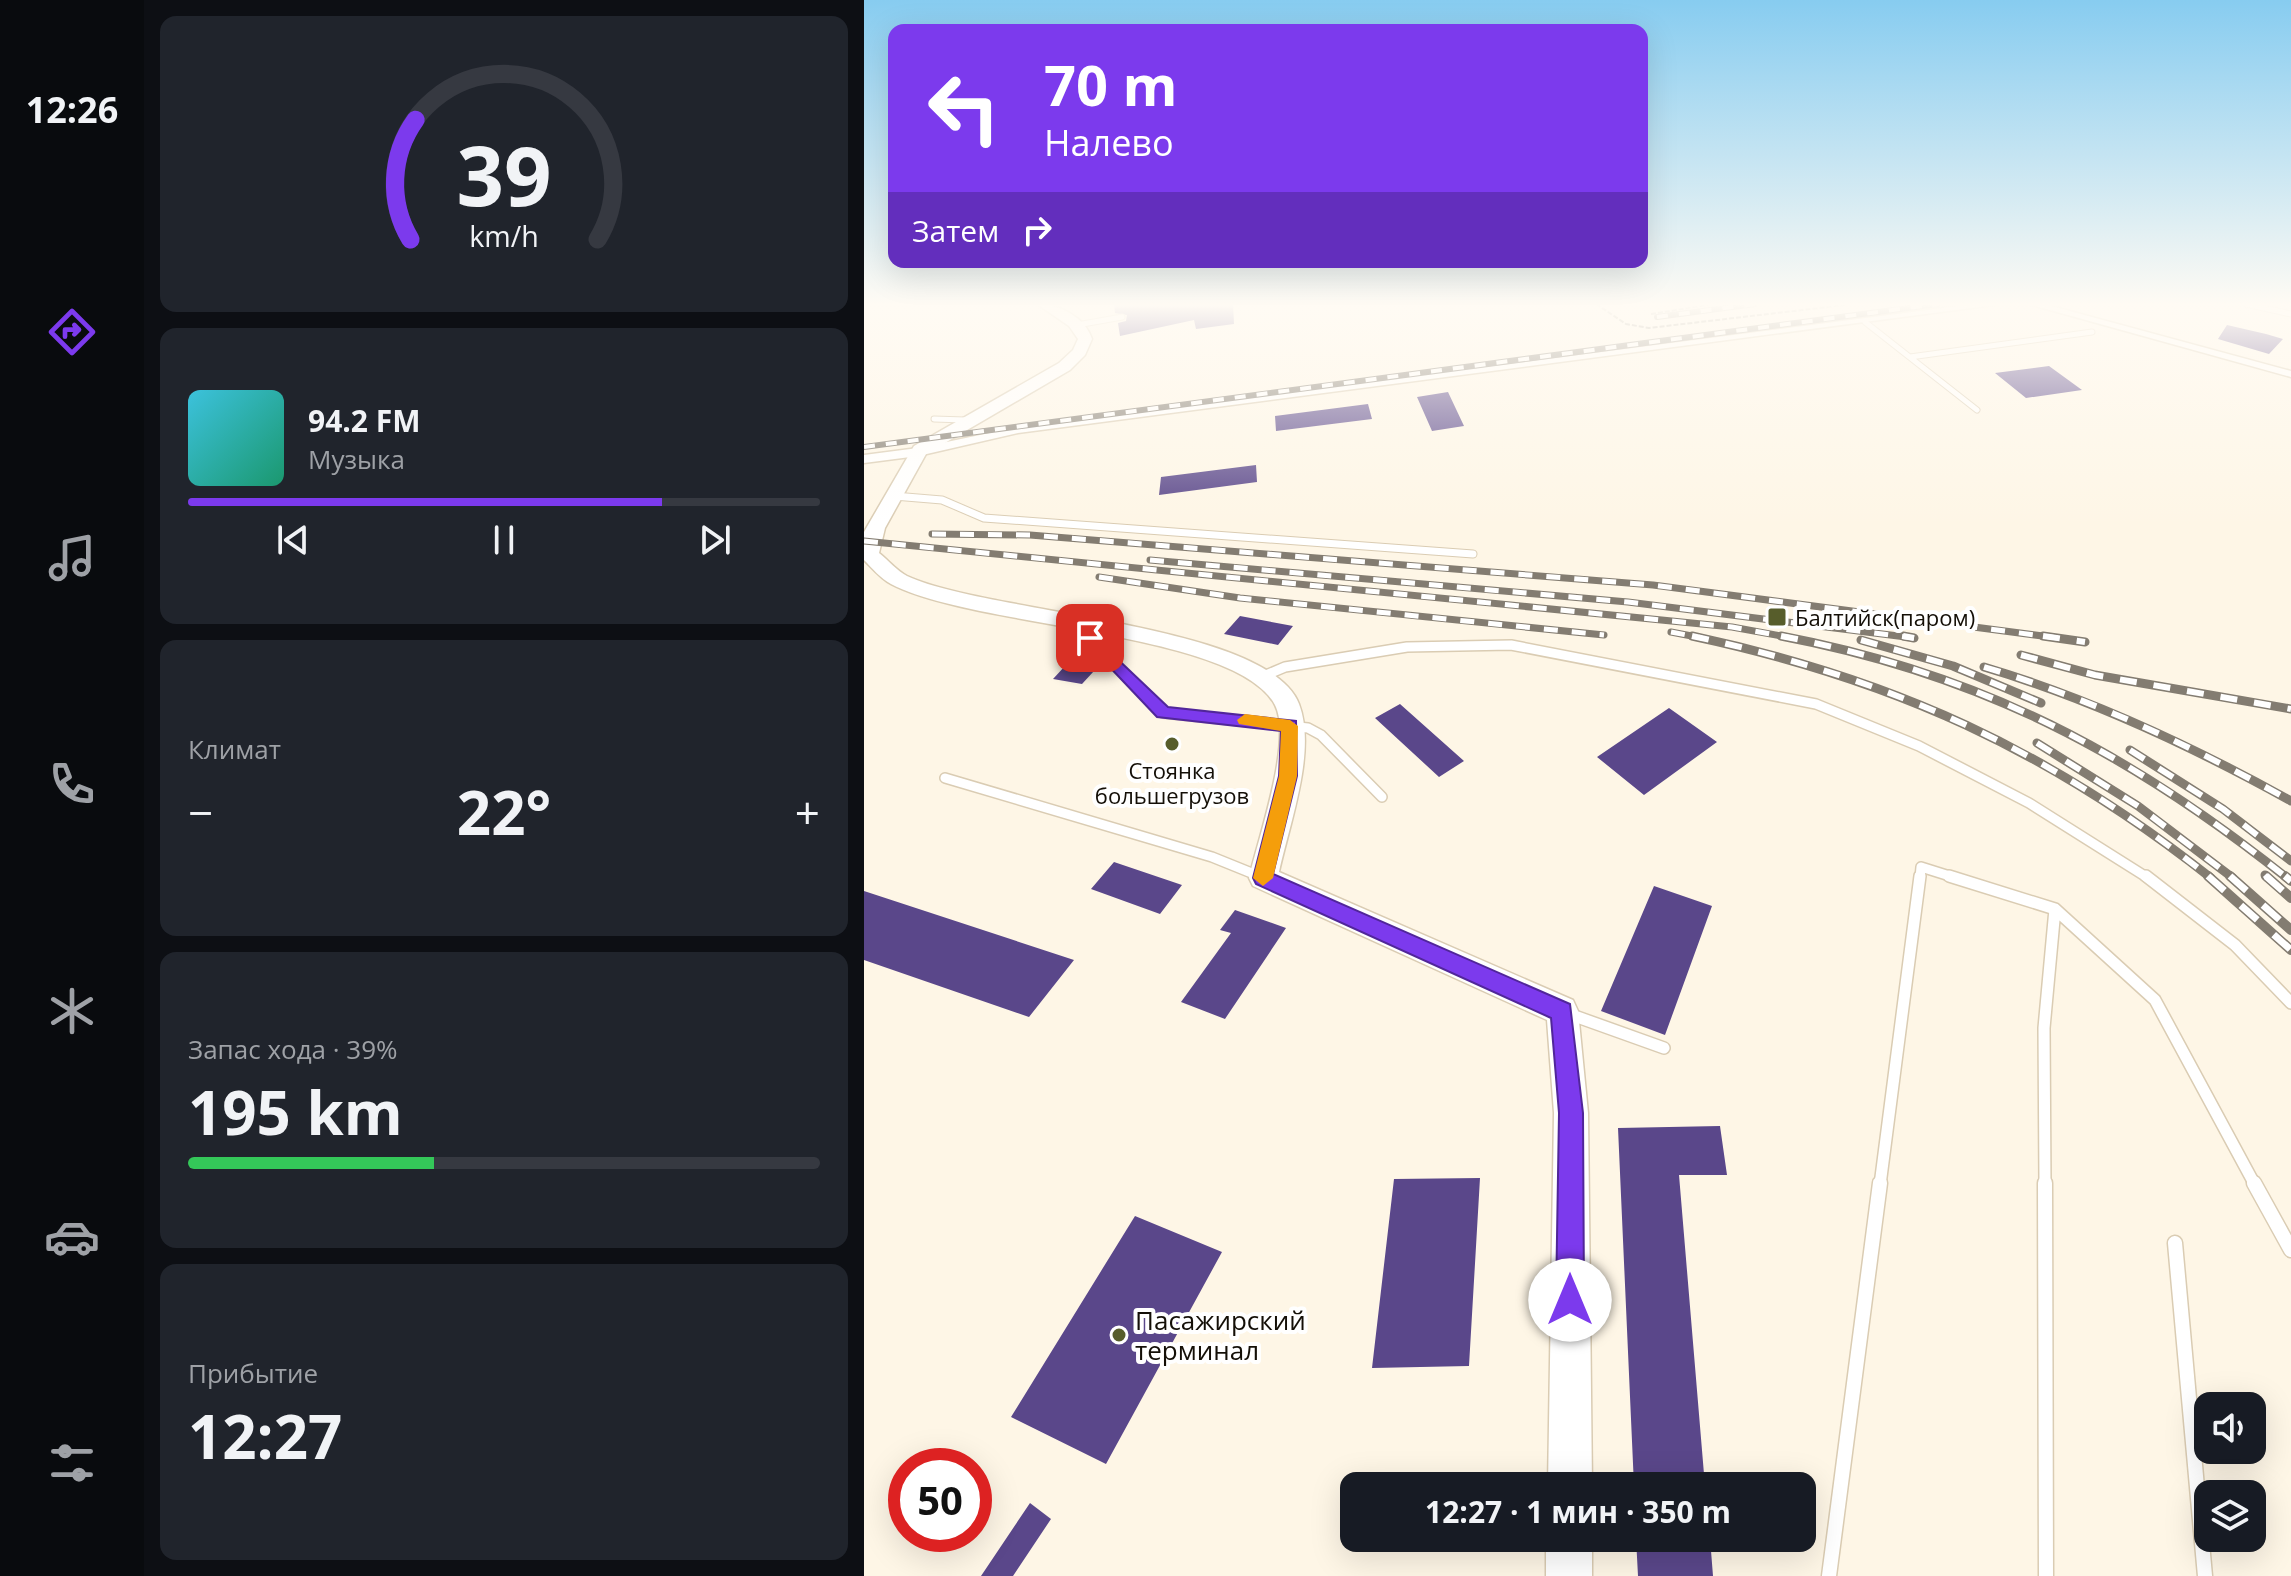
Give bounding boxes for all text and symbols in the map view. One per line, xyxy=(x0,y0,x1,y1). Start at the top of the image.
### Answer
text: 70 m xyxy=(1044,46,1178,122)
icon: left xyxy=(912,56,1016,160)
text: 12:26 xyxy=(26,85,118,134)
text: 39 xyxy=(456,117,552,230)
text: Налево xyxy=(1044,118,1174,167)
icon: right xyxy=(1015,208,1059,252)
text: Затем xyxy=(912,210,999,251)
text: km/h xyxy=(469,216,539,255)
icon: directions xyxy=(44,304,100,360)
text: 94.2 FM xyxy=(308,400,421,441)
text: Музыка xyxy=(308,441,405,477)
icon: previous xyxy=(271,518,315,562)
icon: pause xyxy=(482,518,526,562)
icon: next xyxy=(693,518,737,562)
icon: music xyxy=(44,530,100,586)
place label: Балтийск(паром) xyxy=(1795,602,1975,632)
pin xyxy=(1056,604,1124,672)
marker: Балтийск(паром) xyxy=(1766,606,1788,628)
icon: arrive xyxy=(1068,616,1112,660)
text: Климат xyxy=(188,731,281,767)
marker: Стоянка большегрузов xyxy=(1163,735,1181,753)
place label: Стоянка большегрузов xyxy=(1095,755,1249,810)
icon: phone xyxy=(44,756,100,812)
text: 22° xyxy=(457,771,551,853)
text: − xyxy=(188,782,213,842)
text: + xyxy=(795,782,820,842)
icon: climate xyxy=(44,983,100,1039)
text: Запас хода · 39% xyxy=(188,1031,398,1067)
text: 195 km xyxy=(188,1071,403,1153)
icon: car xyxy=(44,1209,100,1265)
position arrow xyxy=(1528,1258,1612,1342)
place label: Пасажирский терминал xyxy=(1135,1302,1306,1368)
marker: Пасажирский терминал xyxy=(1110,1326,1128,1344)
text: Прибытие xyxy=(188,1355,318,1391)
map controls xyxy=(2194,1392,2266,1552)
button: sound xyxy=(2194,1392,2266,1464)
text: 12:27 xyxy=(188,1395,342,1477)
icon: filters xyxy=(44,1435,100,1491)
speed limit sign: 50 xyxy=(888,1448,992,1552)
button: layers xyxy=(2194,1480,2266,1552)
text: 12:27 · 1 мин · 350 m xyxy=(1425,1491,1731,1532)

